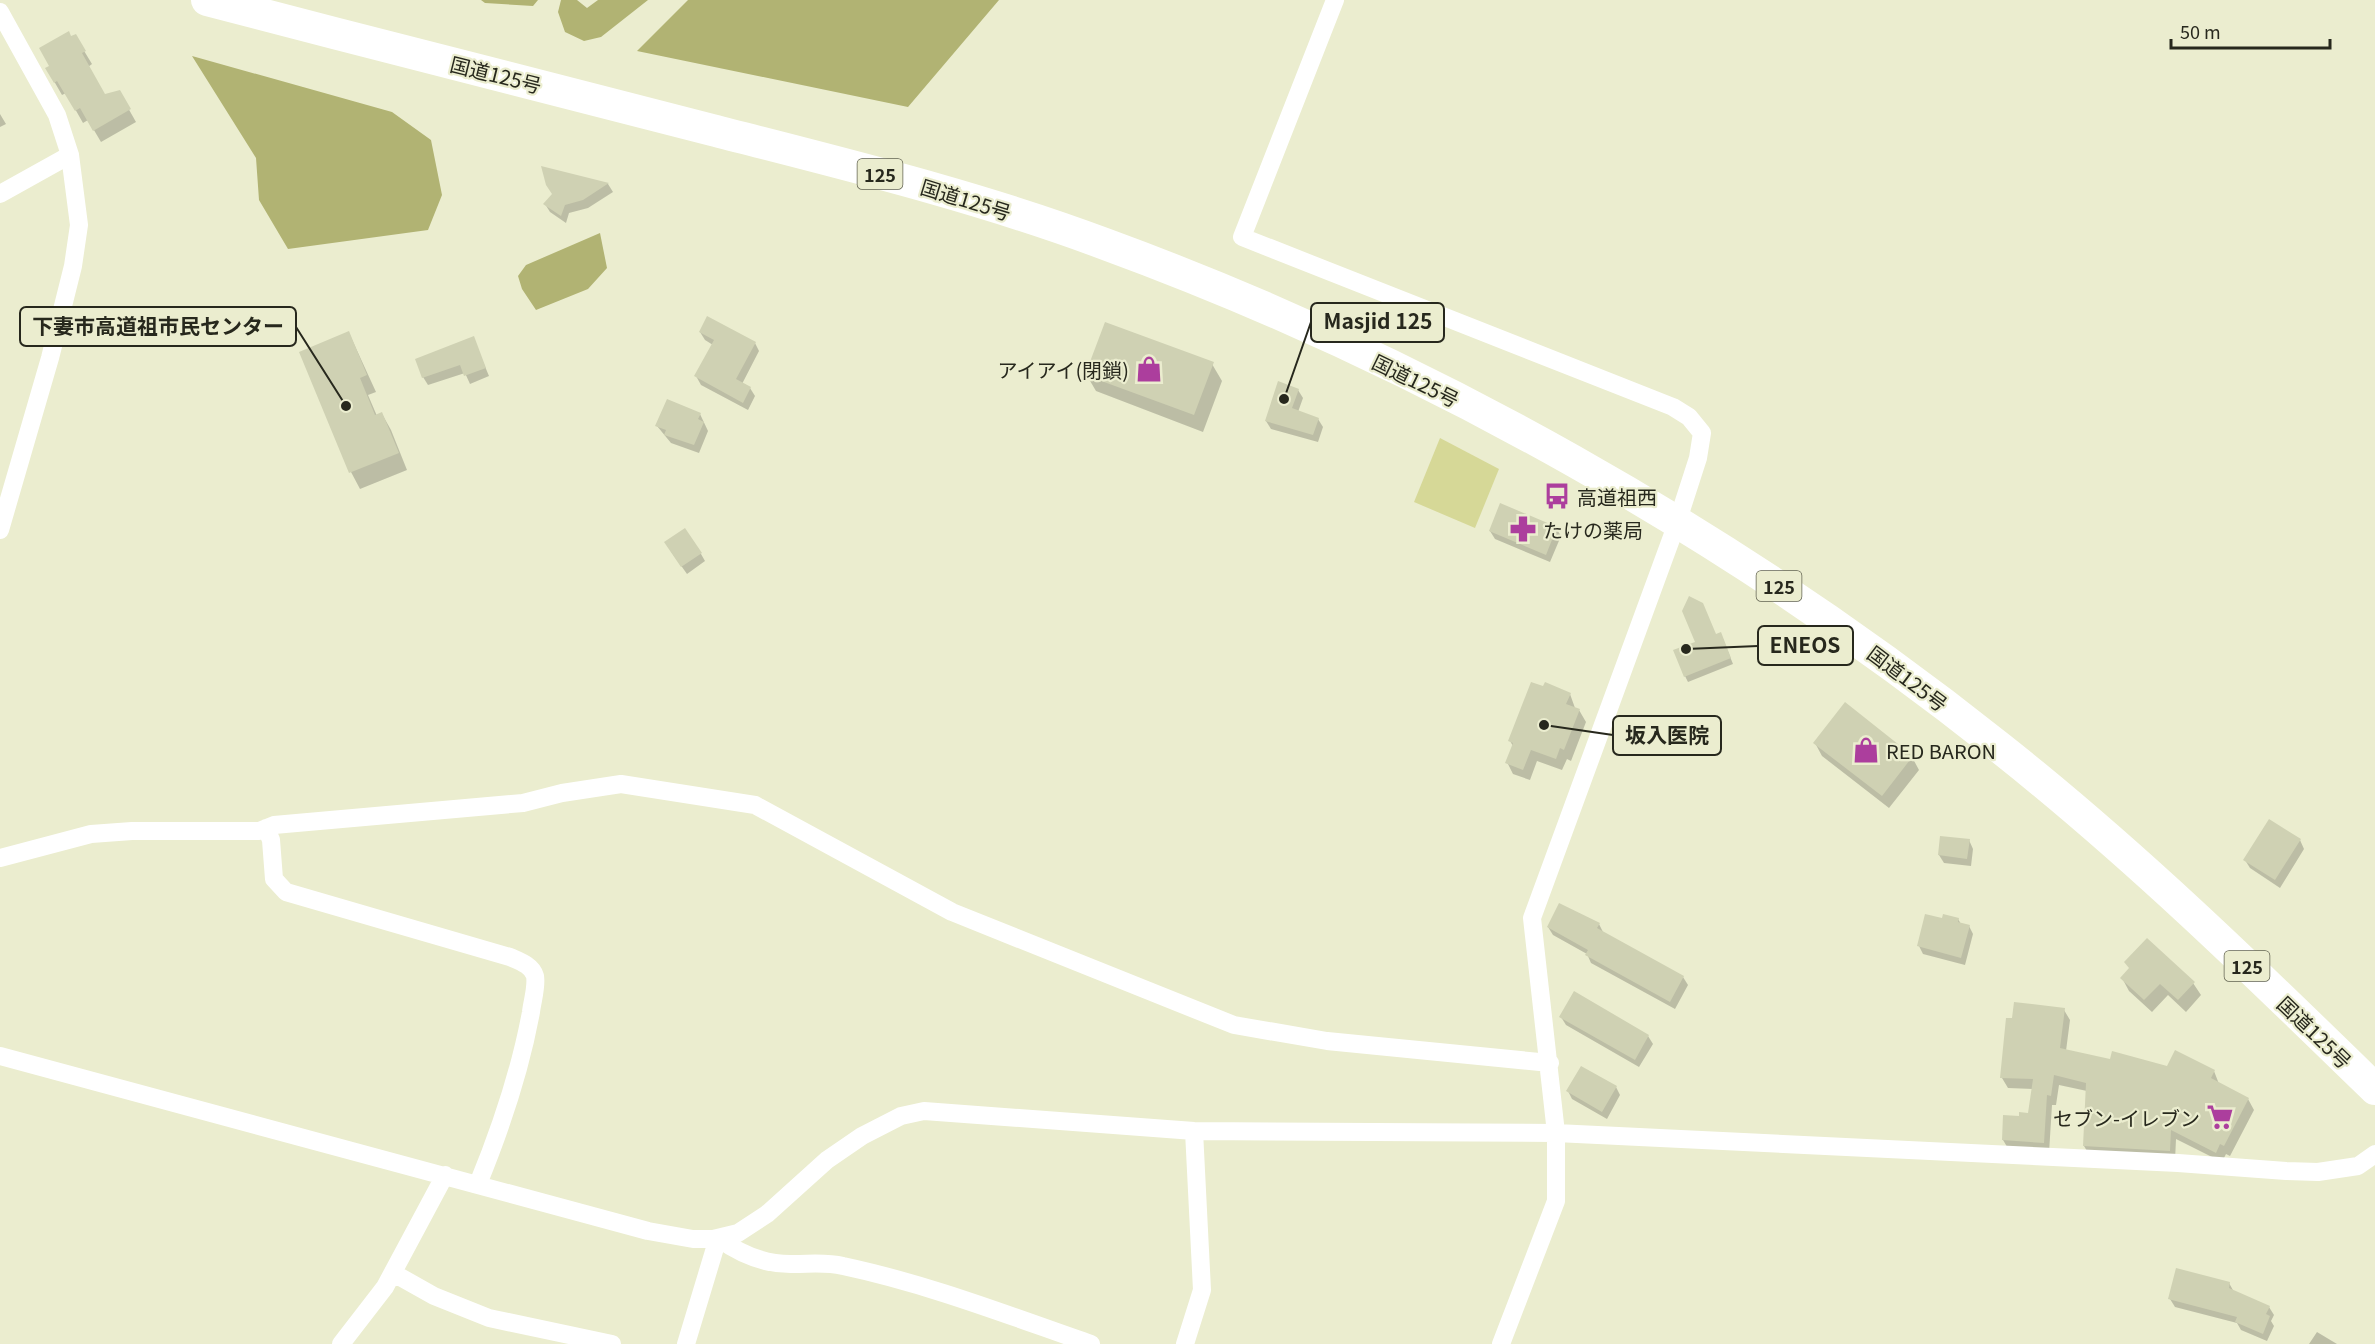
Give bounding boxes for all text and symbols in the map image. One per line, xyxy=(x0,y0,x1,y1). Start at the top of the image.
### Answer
scale bar xyxy=(2171,12,2330,50)
text: 50 m xyxy=(2180,18,2221,44)
street label: 国道125号 xyxy=(447,49,545,99)
road number: 125 xyxy=(858,159,902,189)
street label: 国道125号 xyxy=(917,171,1015,227)
callout: Masjid 125 xyxy=(1311,303,1444,342)
text: Masjid 125 xyxy=(1324,305,1433,335)
callout: 下妻市高道祖市民センター xyxy=(20,307,296,346)
text: 下妻市高道祖市民センター xyxy=(32,310,284,340)
street label: 国道125号 xyxy=(1368,347,1464,413)
shop icon: アイアイ(閉鎖) xyxy=(1134,354,1164,384)
place label: アイアイ(閉鎖) xyxy=(997,355,1129,384)
bus stop icon: 高道祖西 xyxy=(1542,481,1572,511)
place label: 高道祖西 xyxy=(1577,482,1657,511)
pharmacy icon: たけの薬局 xyxy=(1508,514,1538,544)
place label: たけの薬局 xyxy=(1543,515,1643,544)
road number: 125 xyxy=(1756,571,1802,601)
callout: ENEOS xyxy=(1758,626,1853,665)
text: ENEOS xyxy=(1770,629,1840,659)
street label: 国道125号 xyxy=(1862,638,1954,718)
callout: 坂入医院 xyxy=(1613,716,1721,755)
text: 坂入医院 xyxy=(1625,719,1709,749)
shop icon: RED BARON xyxy=(1851,735,1881,765)
place label: RED BARON xyxy=(1886,736,1996,765)
road number: 125 xyxy=(2224,951,2270,981)
street label: 国道125号 xyxy=(2271,989,2359,1075)
supermarket icon: セブン-イレブン xyxy=(2205,1102,2235,1132)
place label: セブン-イレブン xyxy=(2053,1103,2200,1132)

